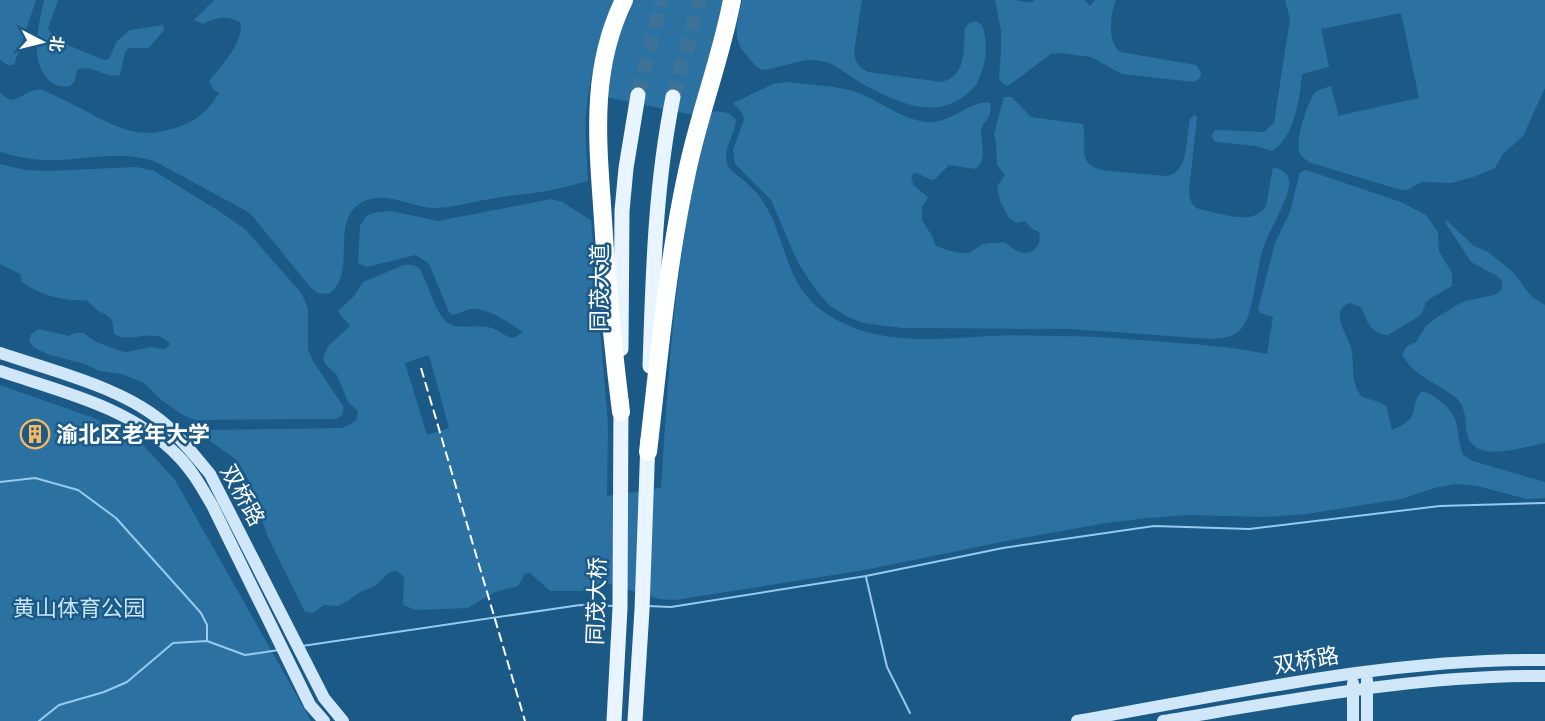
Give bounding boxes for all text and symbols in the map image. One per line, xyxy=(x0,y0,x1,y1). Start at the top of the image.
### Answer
north arrow xyxy=(12,12,72,72)
text: 北 xyxy=(46,35,67,53)
street label: 同茂大道 xyxy=(586,244,613,332)
building icon: 渝北区老年大学 xyxy=(19,418,51,450)
place label: 渝北区老年大学 xyxy=(56,421,210,448)
street label: 双桥路 xyxy=(215,460,270,531)
street label: 同茂大桥 xyxy=(581,557,612,645)
park label: 黄山体育公园 xyxy=(13,595,145,622)
street label: 双桥路 xyxy=(1271,641,1341,680)

